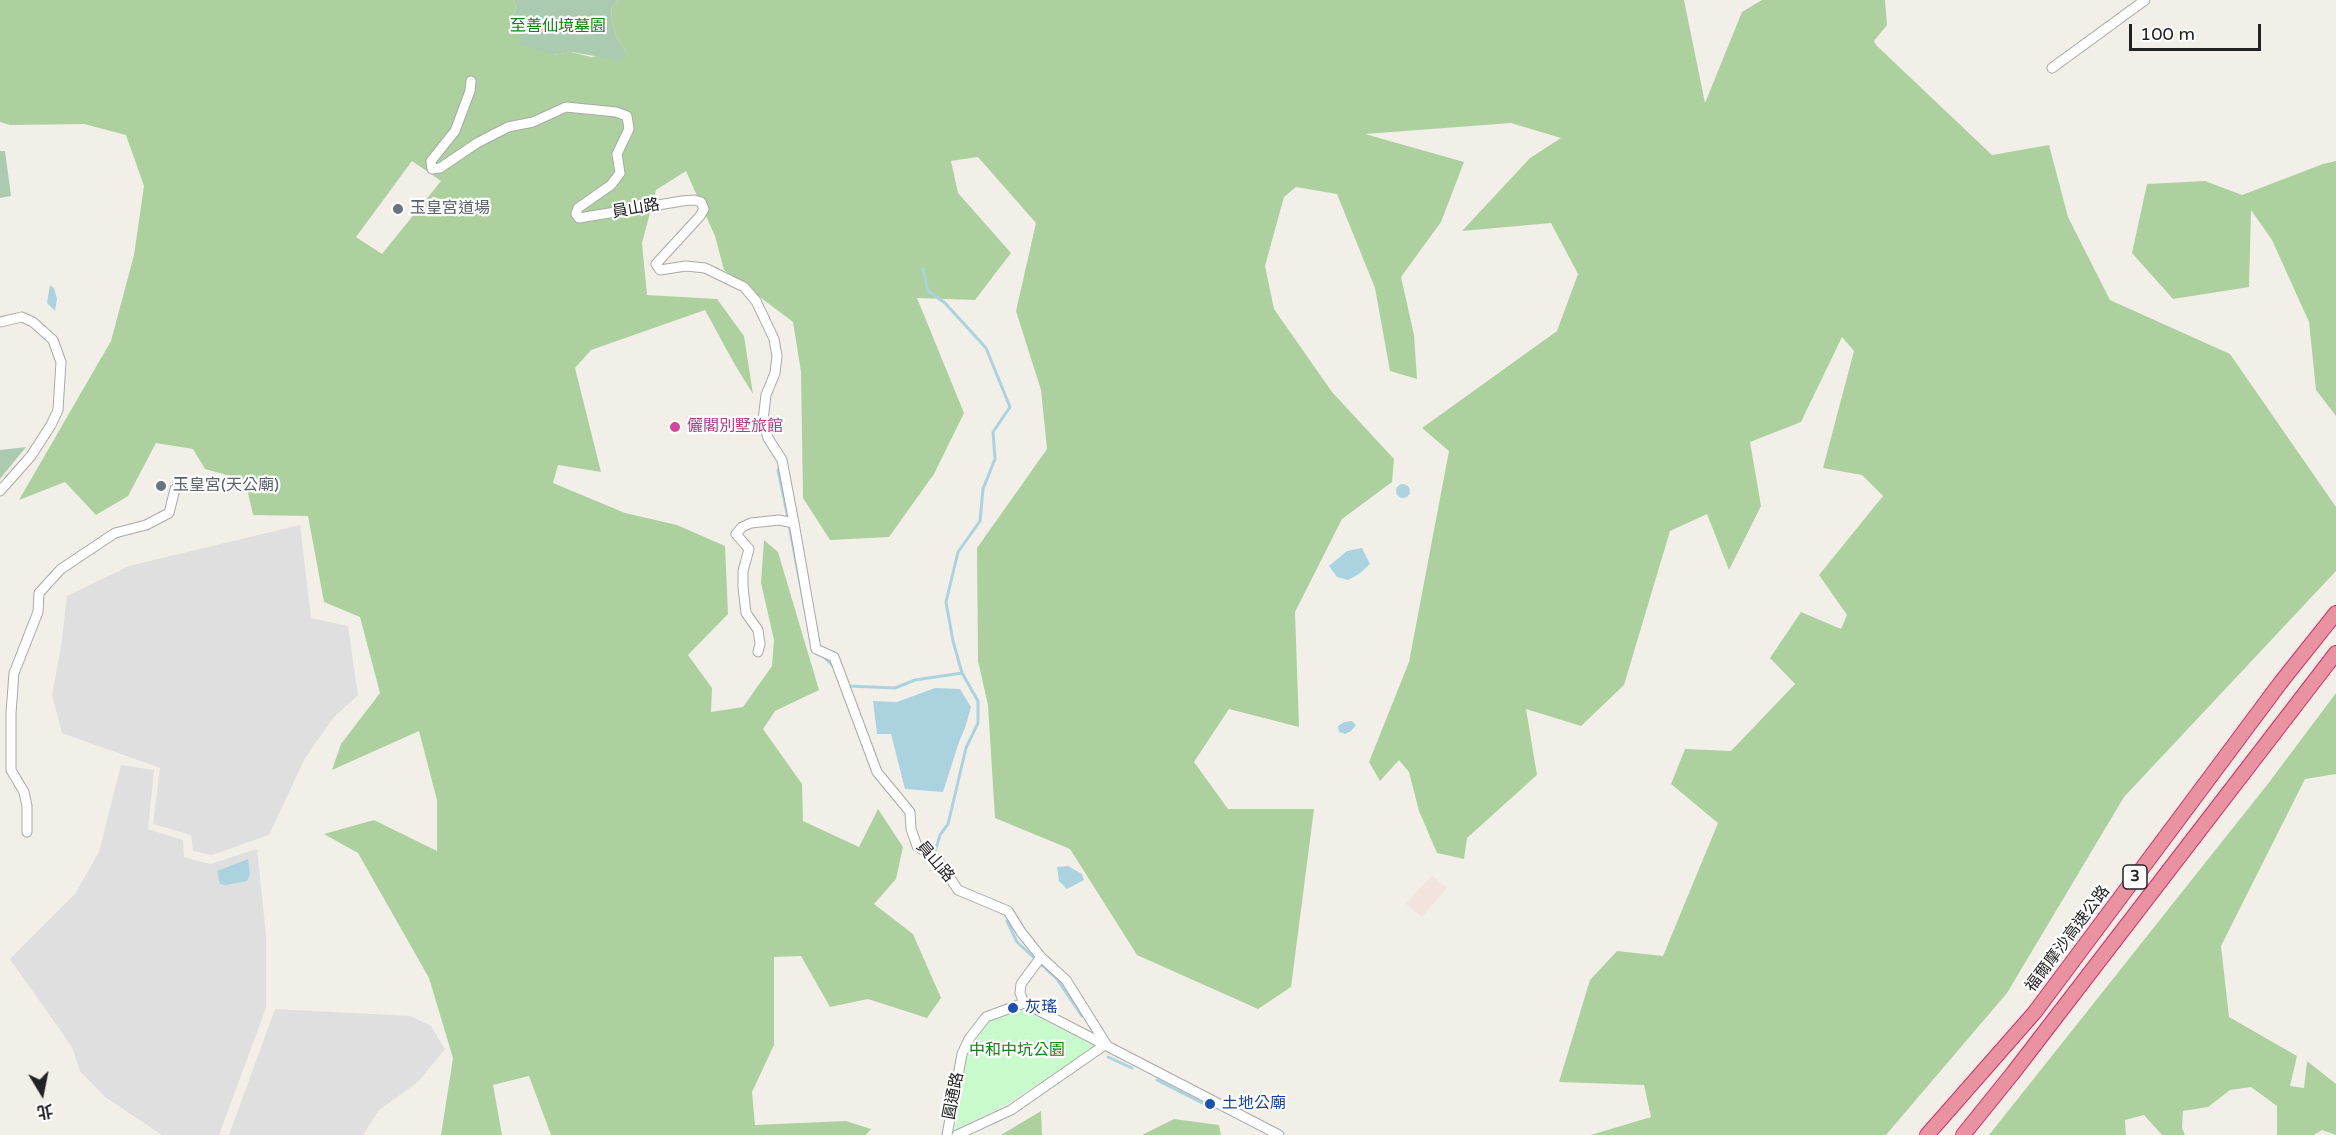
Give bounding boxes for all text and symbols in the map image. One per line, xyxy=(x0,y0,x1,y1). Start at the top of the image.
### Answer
scale bar xyxy=(2132,12,2264,50)
park label: 至善仙境墓園 xyxy=(510,17,606,37)
text: 100 m xyxy=(2140,23,2195,45)
street label: 員山路 xyxy=(611,195,661,223)
place label: 玉皇宮道場 xyxy=(410,199,490,219)
marker: 玉皇宮道場 xyxy=(391,202,405,216)
place label: 儷閣別墅旅館 xyxy=(687,417,783,437)
marker: 儷閣別墅旅館 xyxy=(668,420,682,434)
place label: 玉皇宮(天公廟) xyxy=(173,476,279,496)
marker: 玉皇宮(天公廟) xyxy=(154,479,168,493)
street label: 員山路 xyxy=(912,838,958,886)
road number: 3 xyxy=(2123,865,2147,889)
street label: 福爾摩沙高速公路 xyxy=(2022,882,2114,996)
place label: 灰瑤 xyxy=(1025,998,1057,1018)
marker: 灰瑤 xyxy=(1006,1001,1020,1015)
park label: 中和中坑公園 xyxy=(969,1041,1065,1061)
north arrow xyxy=(12,1063,72,1123)
street label: 圓通路 xyxy=(940,1071,968,1121)
place label: 土地公廟 xyxy=(1222,1094,1286,1114)
marker: 土地公廟 xyxy=(1203,1097,1217,1111)
text: 北 xyxy=(36,1099,55,1122)

